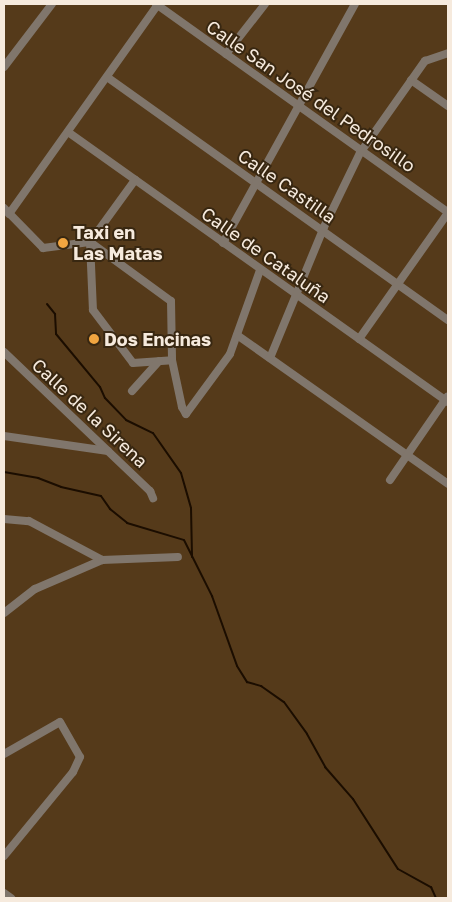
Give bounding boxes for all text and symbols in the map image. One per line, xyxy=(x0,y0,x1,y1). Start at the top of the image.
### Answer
street label: Calle San José del Pedrosillo xyxy=(202,15,420,177)
street label: Calle Castilla xyxy=(234,144,340,228)
street label: Calle de Cataluña xyxy=(197,203,335,307)
place label: Taxi en Las Matas xyxy=(73,222,163,264)
marker: Taxi en Las Matas xyxy=(57,237,69,249)
place label: Dos Encinas xyxy=(104,328,211,350)
marker: Dos Encinas xyxy=(88,333,100,345)
street label: Calle de la Sirena xyxy=(28,354,152,472)

